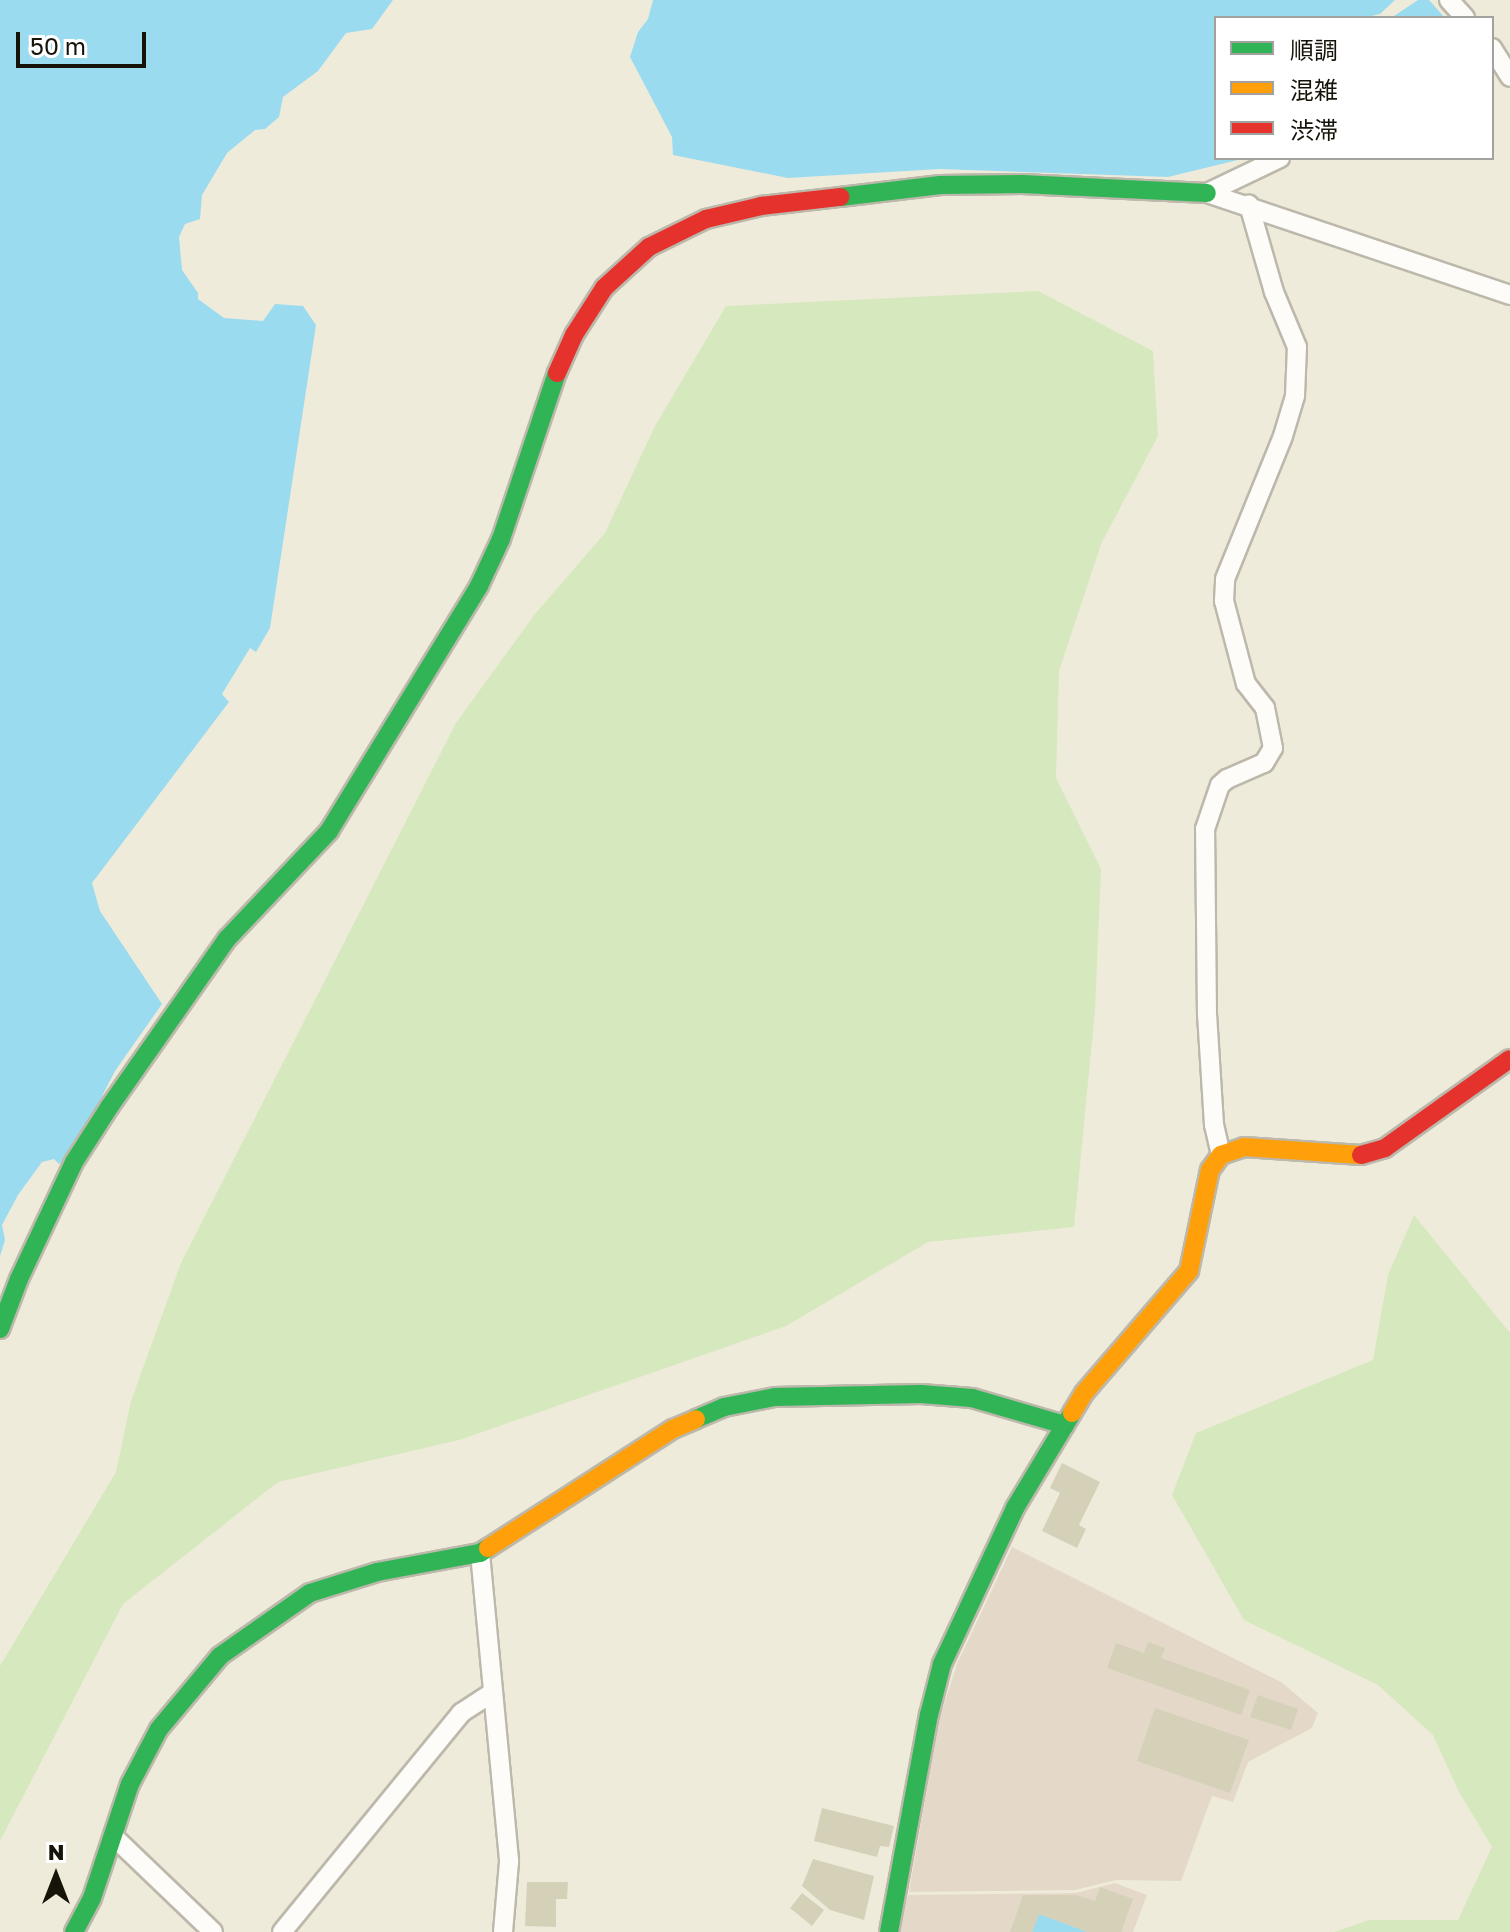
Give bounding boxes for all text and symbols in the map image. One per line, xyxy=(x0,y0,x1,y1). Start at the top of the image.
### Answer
scale bar xyxy=(20,16,150,66)
legend xyxy=(1214,16,1494,160)
text: 50 m xyxy=(30,31,86,60)
text: 順調 xyxy=(1290,35,1338,64)
text: 混雑 xyxy=(1290,75,1338,104)
text: 渋滞 xyxy=(1290,115,1338,144)
north arrow xyxy=(16,1836,96,1916)
text: N xyxy=(48,1838,64,1865)

